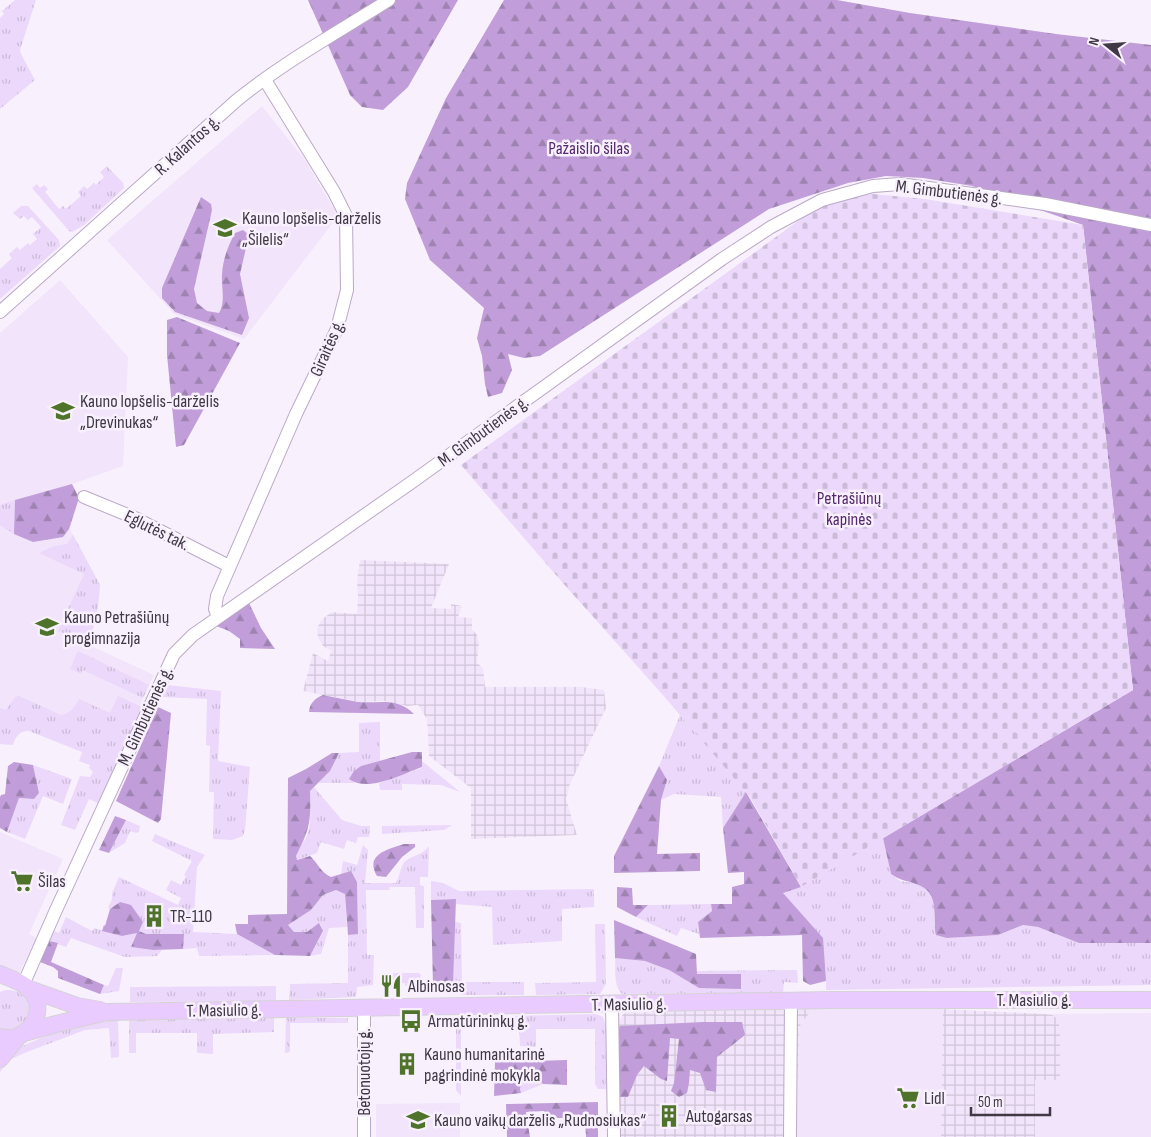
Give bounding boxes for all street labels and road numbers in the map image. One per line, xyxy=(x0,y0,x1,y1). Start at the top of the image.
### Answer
street label: R. Kalantos g. xyxy=(150,111,224,180)
street label: M. Gimbutienės g. xyxy=(895,176,1003,209)
street label: Giraitės g. xyxy=(306,317,349,380)
street label: M. Gimbutienės g. xyxy=(434,392,533,471)
street label: Eglutės tak. xyxy=(121,506,193,555)
street label: M. Gimbutienės g. xyxy=(113,663,178,769)
street label: T. Masiulio g. xyxy=(996,990,1072,1011)
street label: T. Masiulio g. xyxy=(591,993,667,1016)
street label: T. Masiulio g. xyxy=(186,999,262,1022)
street label: Betonuotojų g. xyxy=(354,1028,375,1116)

